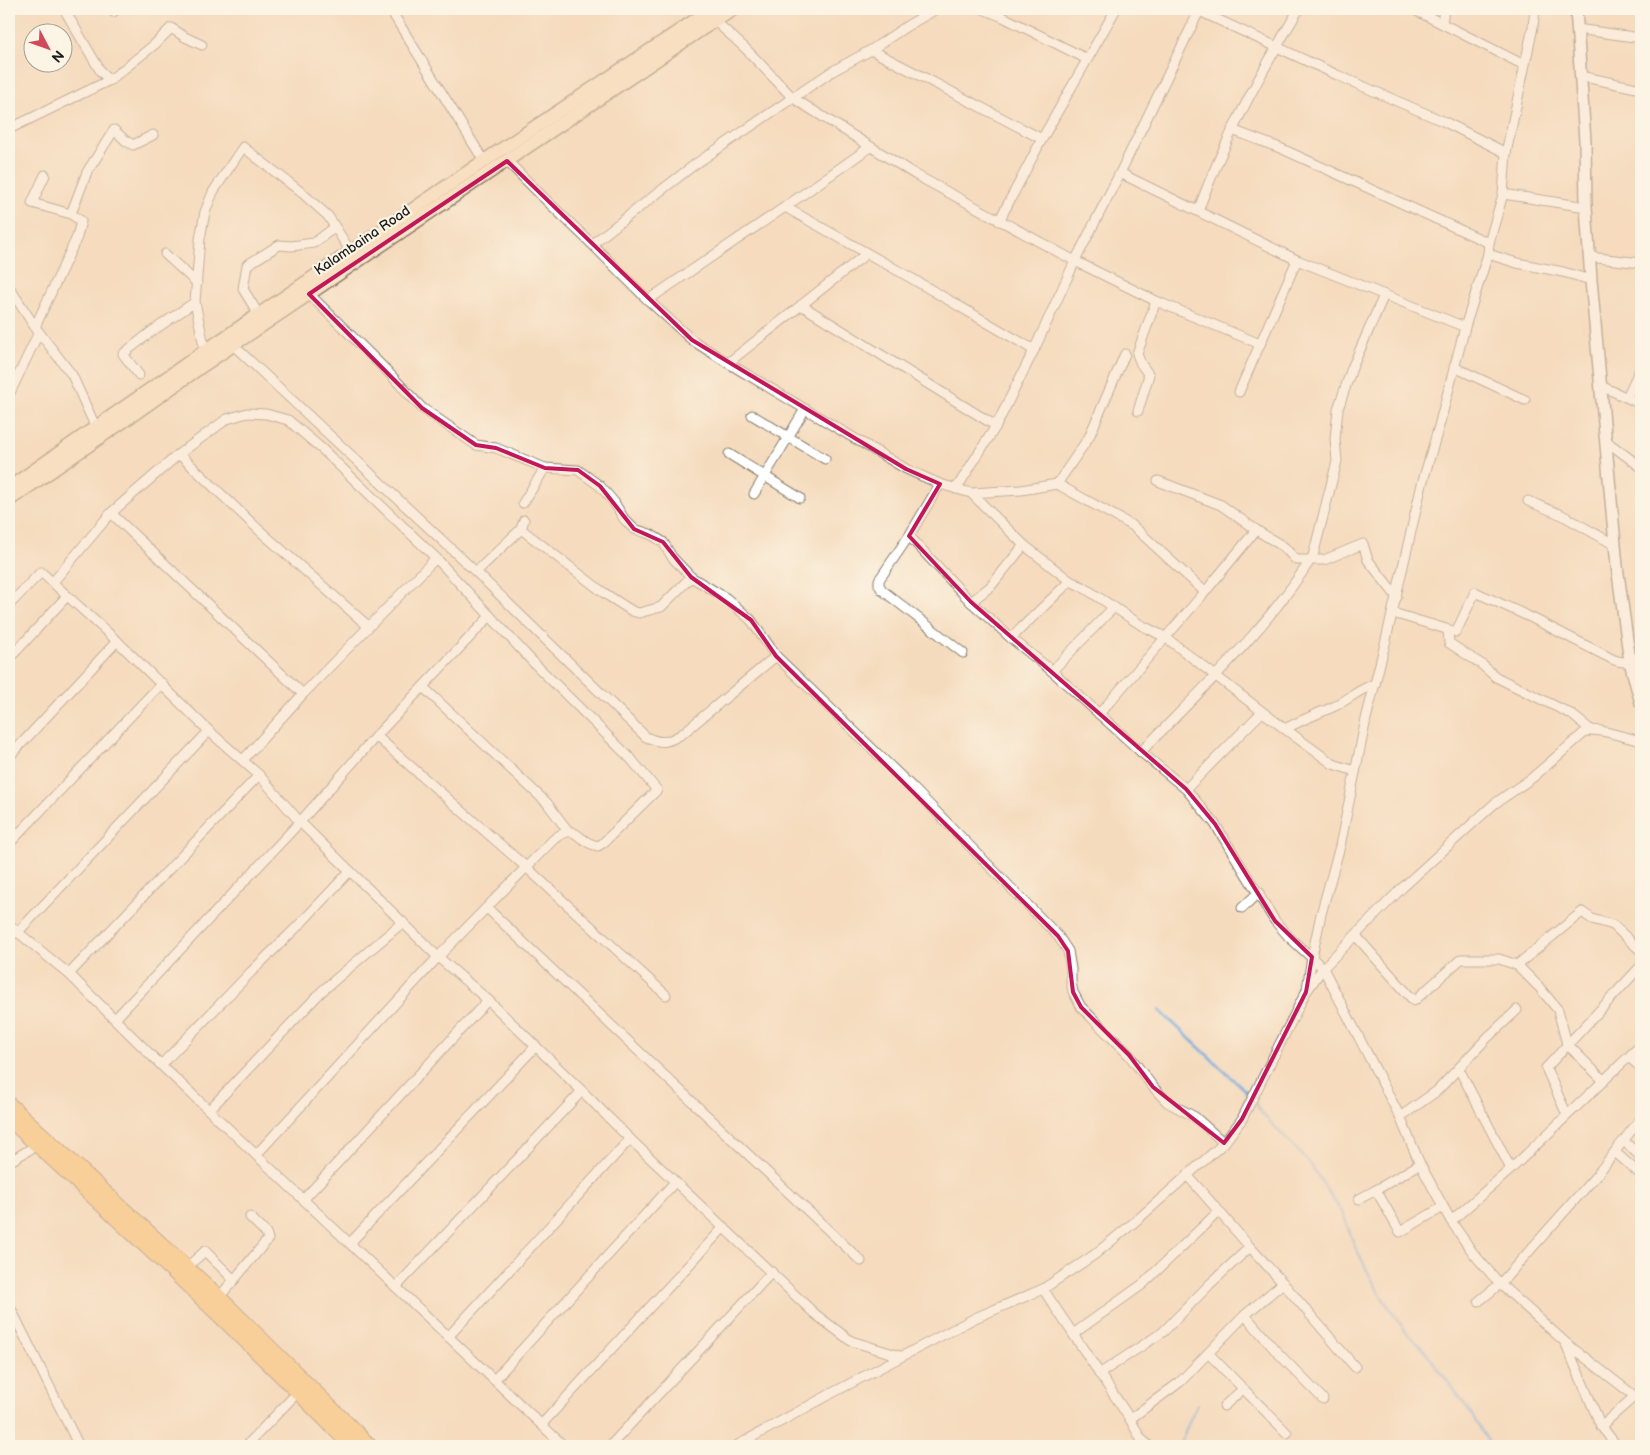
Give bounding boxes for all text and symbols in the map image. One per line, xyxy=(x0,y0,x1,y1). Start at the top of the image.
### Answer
north arrow xyxy=(22,22,72,72)
text: N xyxy=(48,47,67,66)
street label: Kalambaina Road xyxy=(311,202,413,279)

